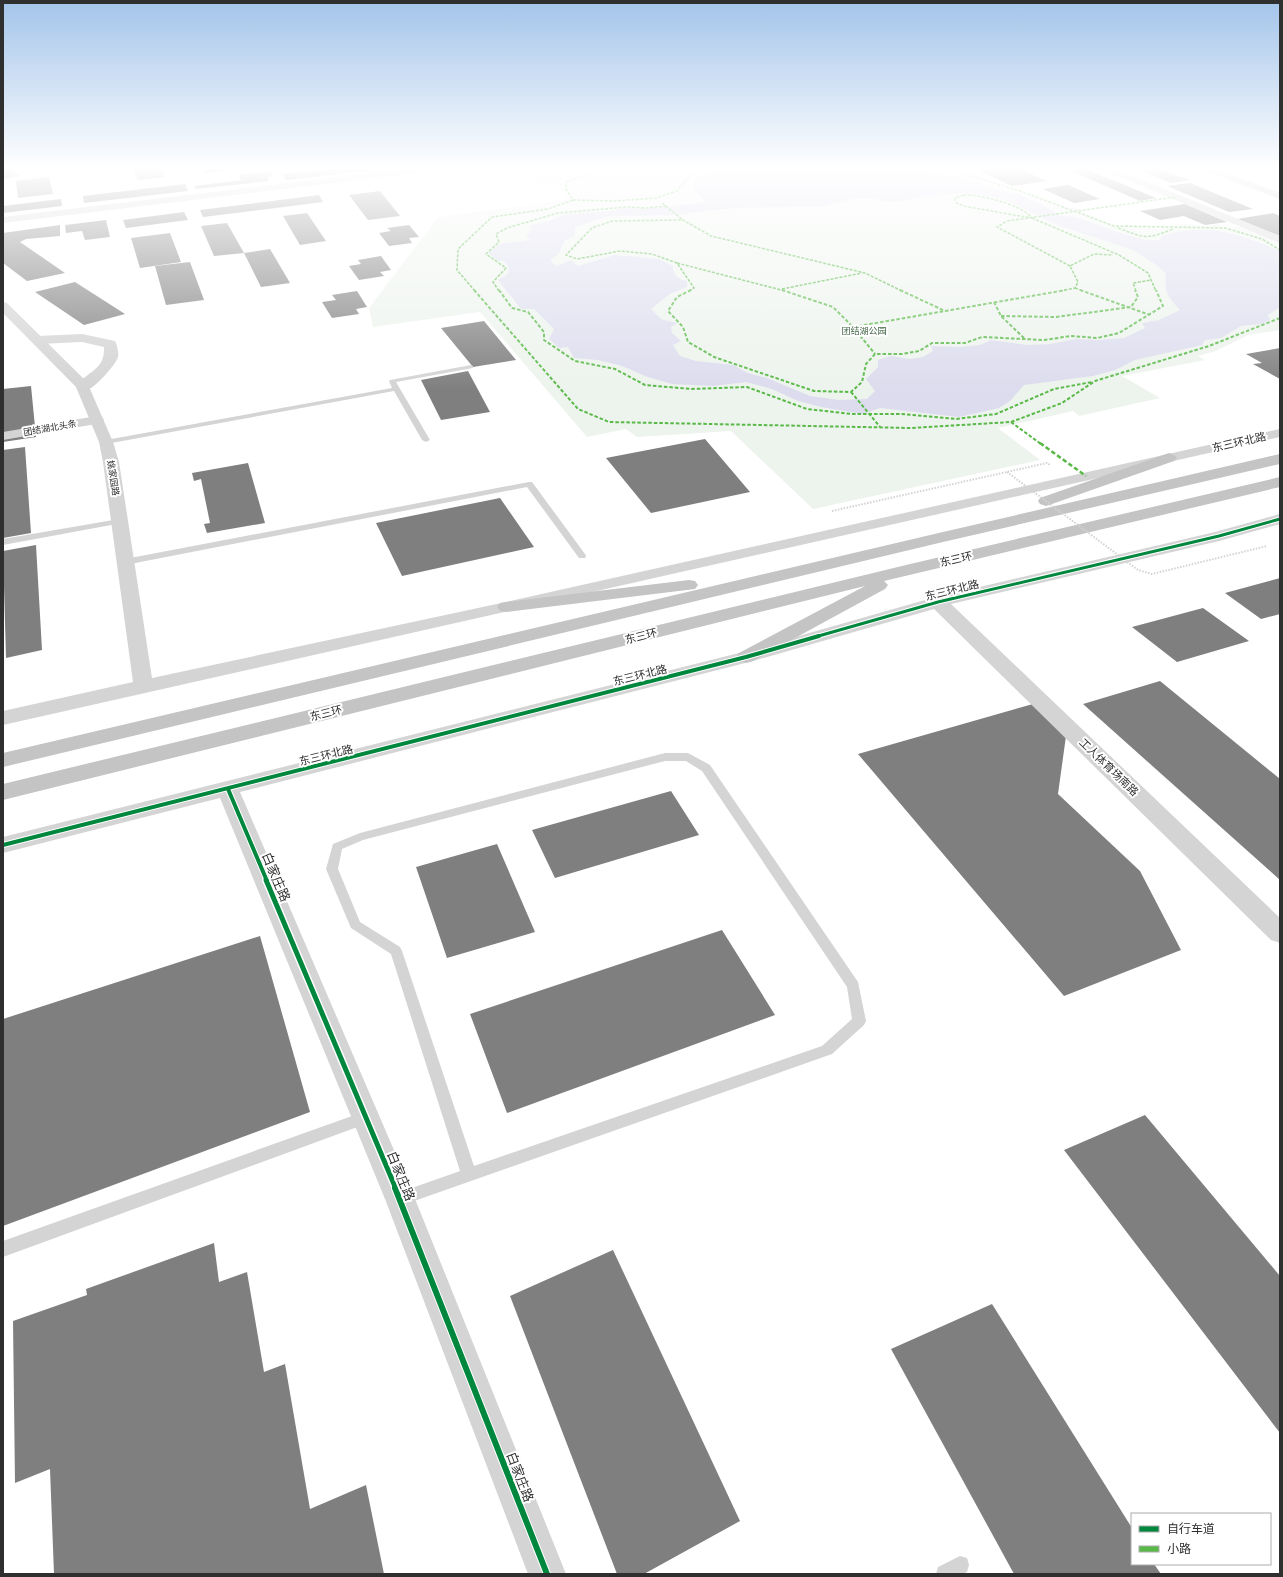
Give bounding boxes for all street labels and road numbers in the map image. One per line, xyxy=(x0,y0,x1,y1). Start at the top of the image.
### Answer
street label: 团结湖北头条 xyxy=(23,418,77,438)
street label: 东三环北路 xyxy=(1211,430,1267,454)
street label: 姚家园路 xyxy=(105,459,122,497)
street label: 东三环 xyxy=(939,549,973,569)
street label: 东三环北路 xyxy=(924,578,980,602)
street label: 东三环 xyxy=(624,626,658,646)
street label: 东三环北路 xyxy=(612,663,668,687)
street label: 东三环 xyxy=(309,703,343,723)
street label: 工人体育场南路 xyxy=(1077,736,1141,798)
street label: 东三环北路 xyxy=(298,743,354,767)
street label: 白家庄路 xyxy=(259,850,293,904)
street label: 白家庄路 xyxy=(384,1149,418,1203)
street label: 白家庄路 xyxy=(504,1450,536,1504)

